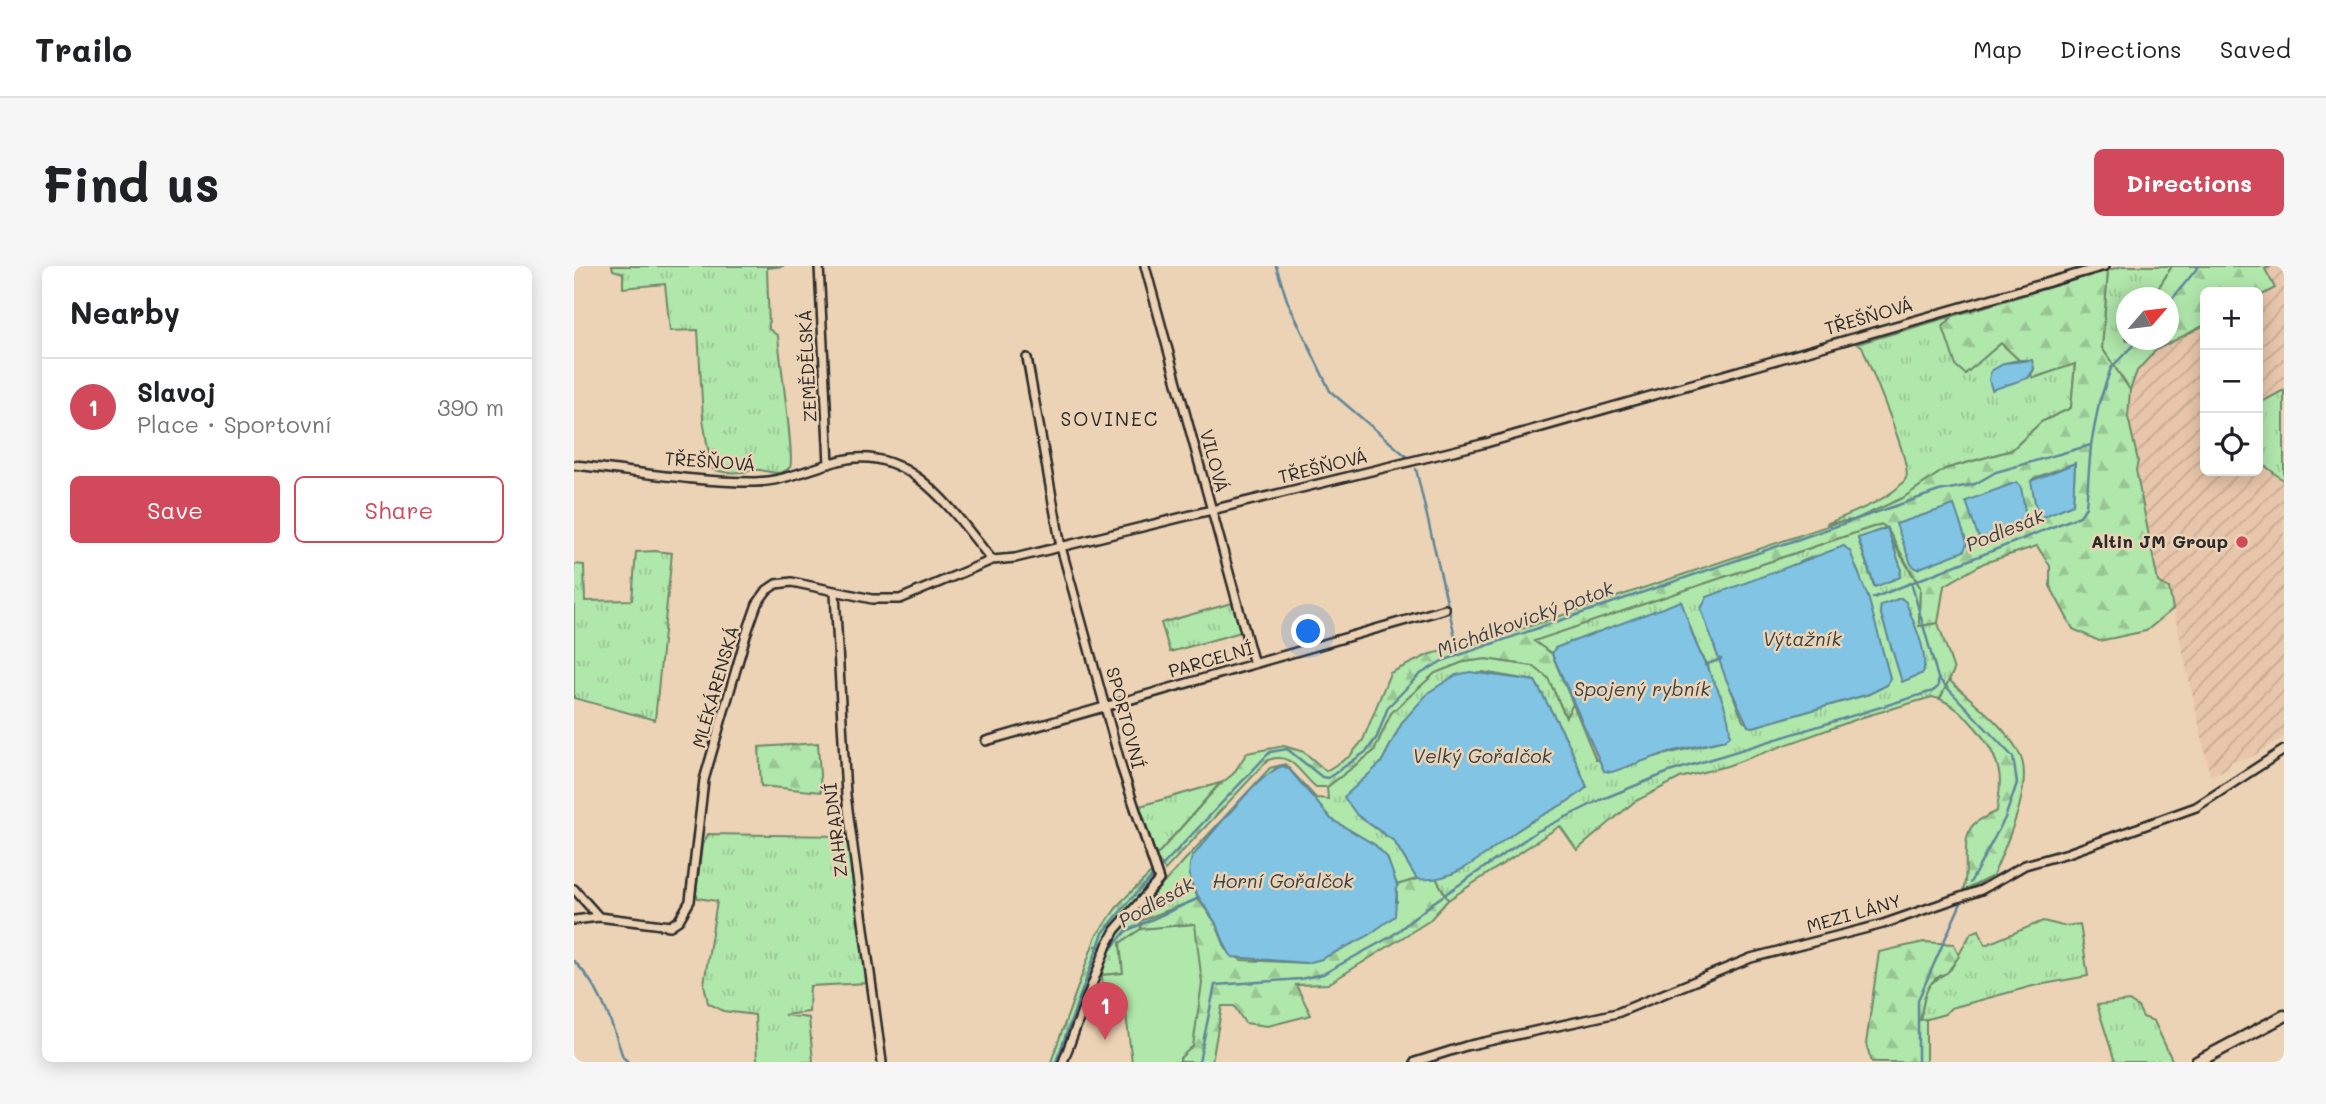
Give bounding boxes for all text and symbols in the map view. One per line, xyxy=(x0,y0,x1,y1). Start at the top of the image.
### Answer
text: Trailo xyxy=(35,27,132,70)
text: Map xyxy=(1973,33,2022,64)
text: Directions xyxy=(2060,33,2182,64)
text: Saved xyxy=(2220,33,2291,64)
button: Directions xyxy=(2094,149,2284,216)
text: Find us xyxy=(42,151,220,214)
north arrow xyxy=(2116,287,2179,350)
map controls xyxy=(2200,287,2263,476)
button: + xyxy=(2200,287,2263,350)
text: Nearby xyxy=(70,292,180,332)
street label: TŘEŠŇOVÁ xyxy=(1822,292,1916,340)
street label: ZEMĚDĚLSKÁ xyxy=(792,309,822,423)
button: − xyxy=(2200,350,2263,413)
text: Slavoj xyxy=(137,375,216,409)
text: 1 xyxy=(88,392,98,422)
text: 390 m xyxy=(437,392,504,422)
district label: SOVINEC xyxy=(1061,406,1159,431)
text: Place · Sportovní xyxy=(137,409,332,439)
button: locate xyxy=(2200,413,2263,476)
street label: VILOVÁ xyxy=(1195,426,1235,495)
street label: TŘEŠŇOVÁ xyxy=(1276,443,1370,489)
street label: TŘEŠŇOVÁ xyxy=(664,446,756,476)
button: Save xyxy=(70,476,280,543)
button: Share xyxy=(294,476,504,543)
water label: Podlesák xyxy=(1962,502,2049,557)
place label: Altin JM Group xyxy=(2091,529,2228,553)
marker: Altin JM Group xyxy=(2234,534,2250,550)
water label: Michálkovický potok xyxy=(1433,575,1618,662)
your location xyxy=(1291,614,1325,648)
street label: MLÉKÁRENSKÁ xyxy=(686,623,744,751)
water label: Výtažník xyxy=(1762,626,1842,651)
street label: PARCELNÍ xyxy=(1165,635,1256,683)
street label: SPORTOVNÍ xyxy=(1101,664,1151,771)
water label: Spojený rybník xyxy=(1574,676,1711,701)
water label: Velký Gořalčok xyxy=(1412,743,1553,768)
street label: ZAHRADNÍ xyxy=(817,781,853,879)
water label: Horní Gořalčok xyxy=(1213,868,1354,893)
water label: Podlesák xyxy=(1114,870,1199,933)
street label: MEZI LÁNY xyxy=(1804,888,1904,938)
pin: 1 xyxy=(1082,982,1128,1040)

